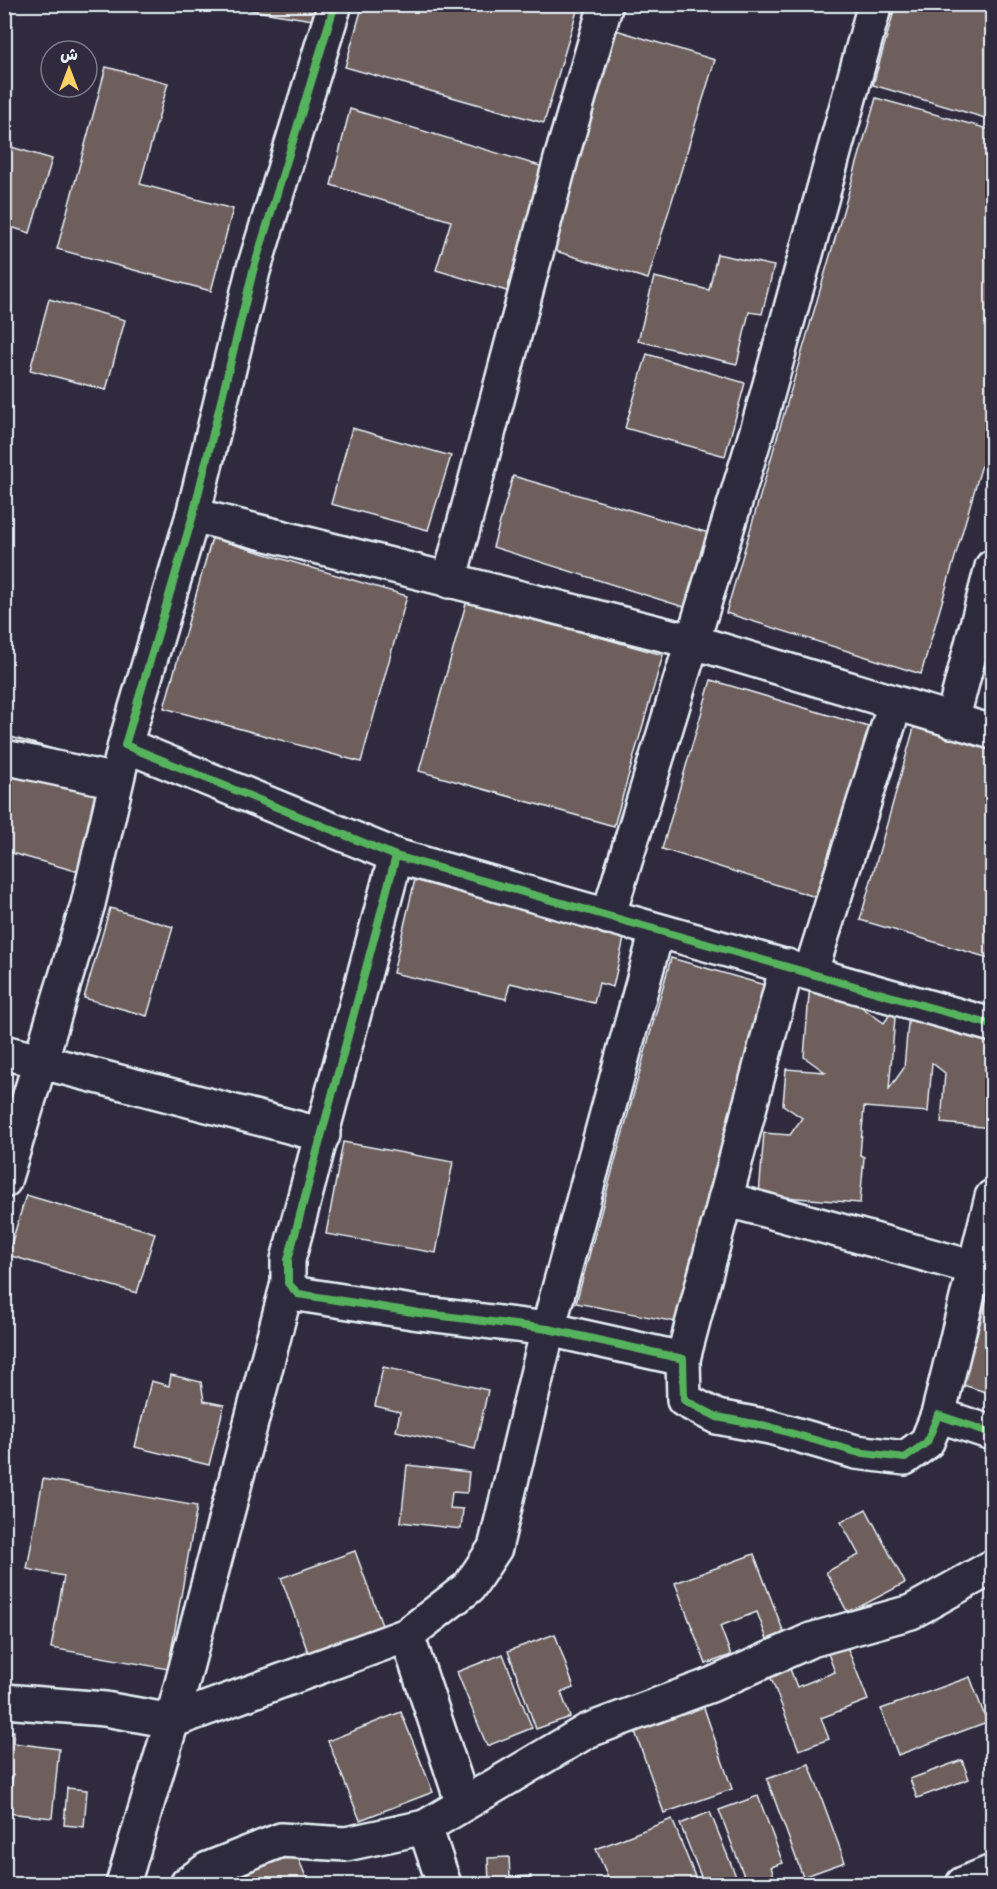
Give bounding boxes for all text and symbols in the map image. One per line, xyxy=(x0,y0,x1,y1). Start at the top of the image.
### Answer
north arrow xyxy=(39,39,99,99)
text: ش xyxy=(60,45,78,65)

